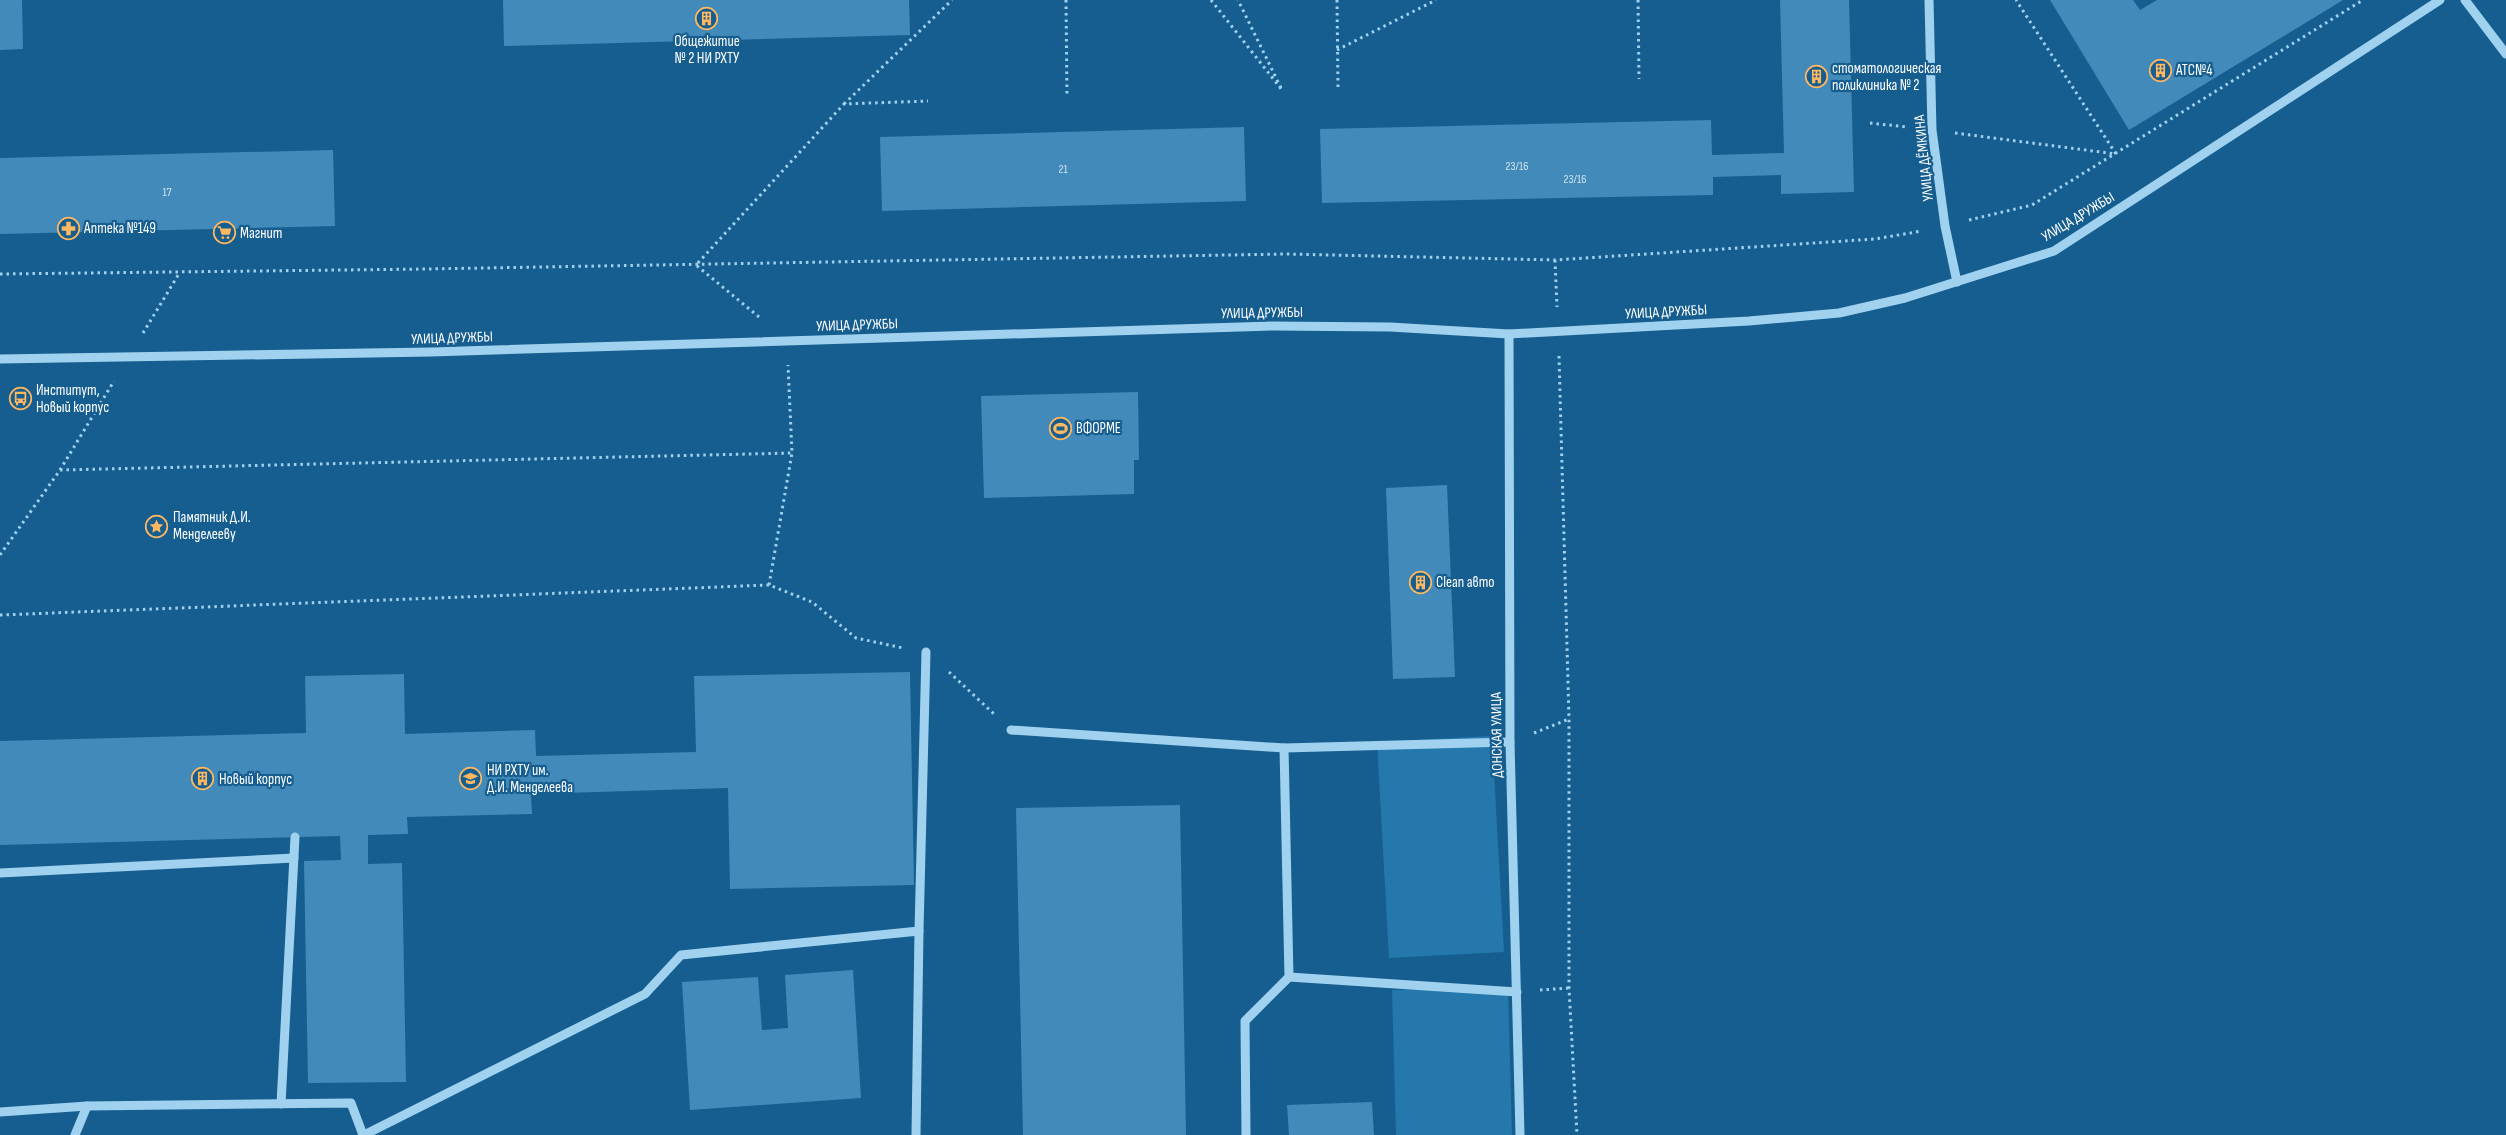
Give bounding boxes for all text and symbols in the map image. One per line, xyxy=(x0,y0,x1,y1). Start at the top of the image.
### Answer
building icon: Общежитие № 2 НИ РХТУ xyxy=(695,6,719,30)
place label: Общежитие № 2 НИ РХТУ xyxy=(674,32,740,68)
building icon: АТС№4 xyxy=(2148,58,2172,82)
place label: стоматологическая поликлиника № 2 xyxy=(1832,59,1941,95)
place label: АТС№4 xyxy=(2175,61,2212,80)
building icon: стоматологическая поликлиника № 2 xyxy=(1804,65,1828,89)
street label: УЛИЦА ДЁМКИНА xyxy=(1910,113,1938,202)
house number: 23/16 xyxy=(1506,159,1528,174)
house number: 21 xyxy=(1058,162,1068,177)
house number: 23/16 xyxy=(1564,172,1586,187)
house number: 17 xyxy=(163,185,172,200)
street label: УЛИЦА ДРУЖБЫ xyxy=(2038,188,2118,246)
pharmacy icon: Аптека №149 xyxy=(56,216,80,240)
place label: Аптека №149 xyxy=(83,219,156,238)
supermarket icon: Магнит xyxy=(212,221,236,245)
place label: Магнит xyxy=(240,224,282,243)
street label: УЛИЦА ДРУЖБЫ xyxy=(1625,300,1707,324)
street label: УЛИЦА ДРУЖБЫ xyxy=(1221,303,1303,323)
street label: УЛИЦА ДРУЖБЫ xyxy=(816,314,898,336)
street label: УЛИЦА ДРУЖБЫ xyxy=(411,327,493,349)
place label: Институт, Новый корпус xyxy=(36,381,109,417)
bus stop icon: Институт, Новый корпус xyxy=(8,387,32,411)
sports icon: ВФОРМЕ xyxy=(1048,416,1072,440)
place label: ВФОРМЕ xyxy=(1076,419,1121,438)
place label: Памятник Д.И. Менделееву xyxy=(173,508,251,544)
place icon: Памятник Д.И. Менделееву xyxy=(145,514,169,538)
building icon: Сlean авто xyxy=(1408,570,1432,594)
place label: Сlean авто xyxy=(1436,573,1495,592)
street label: ДОНСКАЯ УЛИЦА xyxy=(1487,691,1507,778)
place label: НИ РХТУ им. Д.И. Менделеева xyxy=(487,761,573,797)
building icon: Новый корпус xyxy=(191,767,215,791)
school or university icon: НИ РХТУ им. Д.И. Менделеева xyxy=(459,767,483,791)
place label: Новый корпус xyxy=(219,770,292,789)

